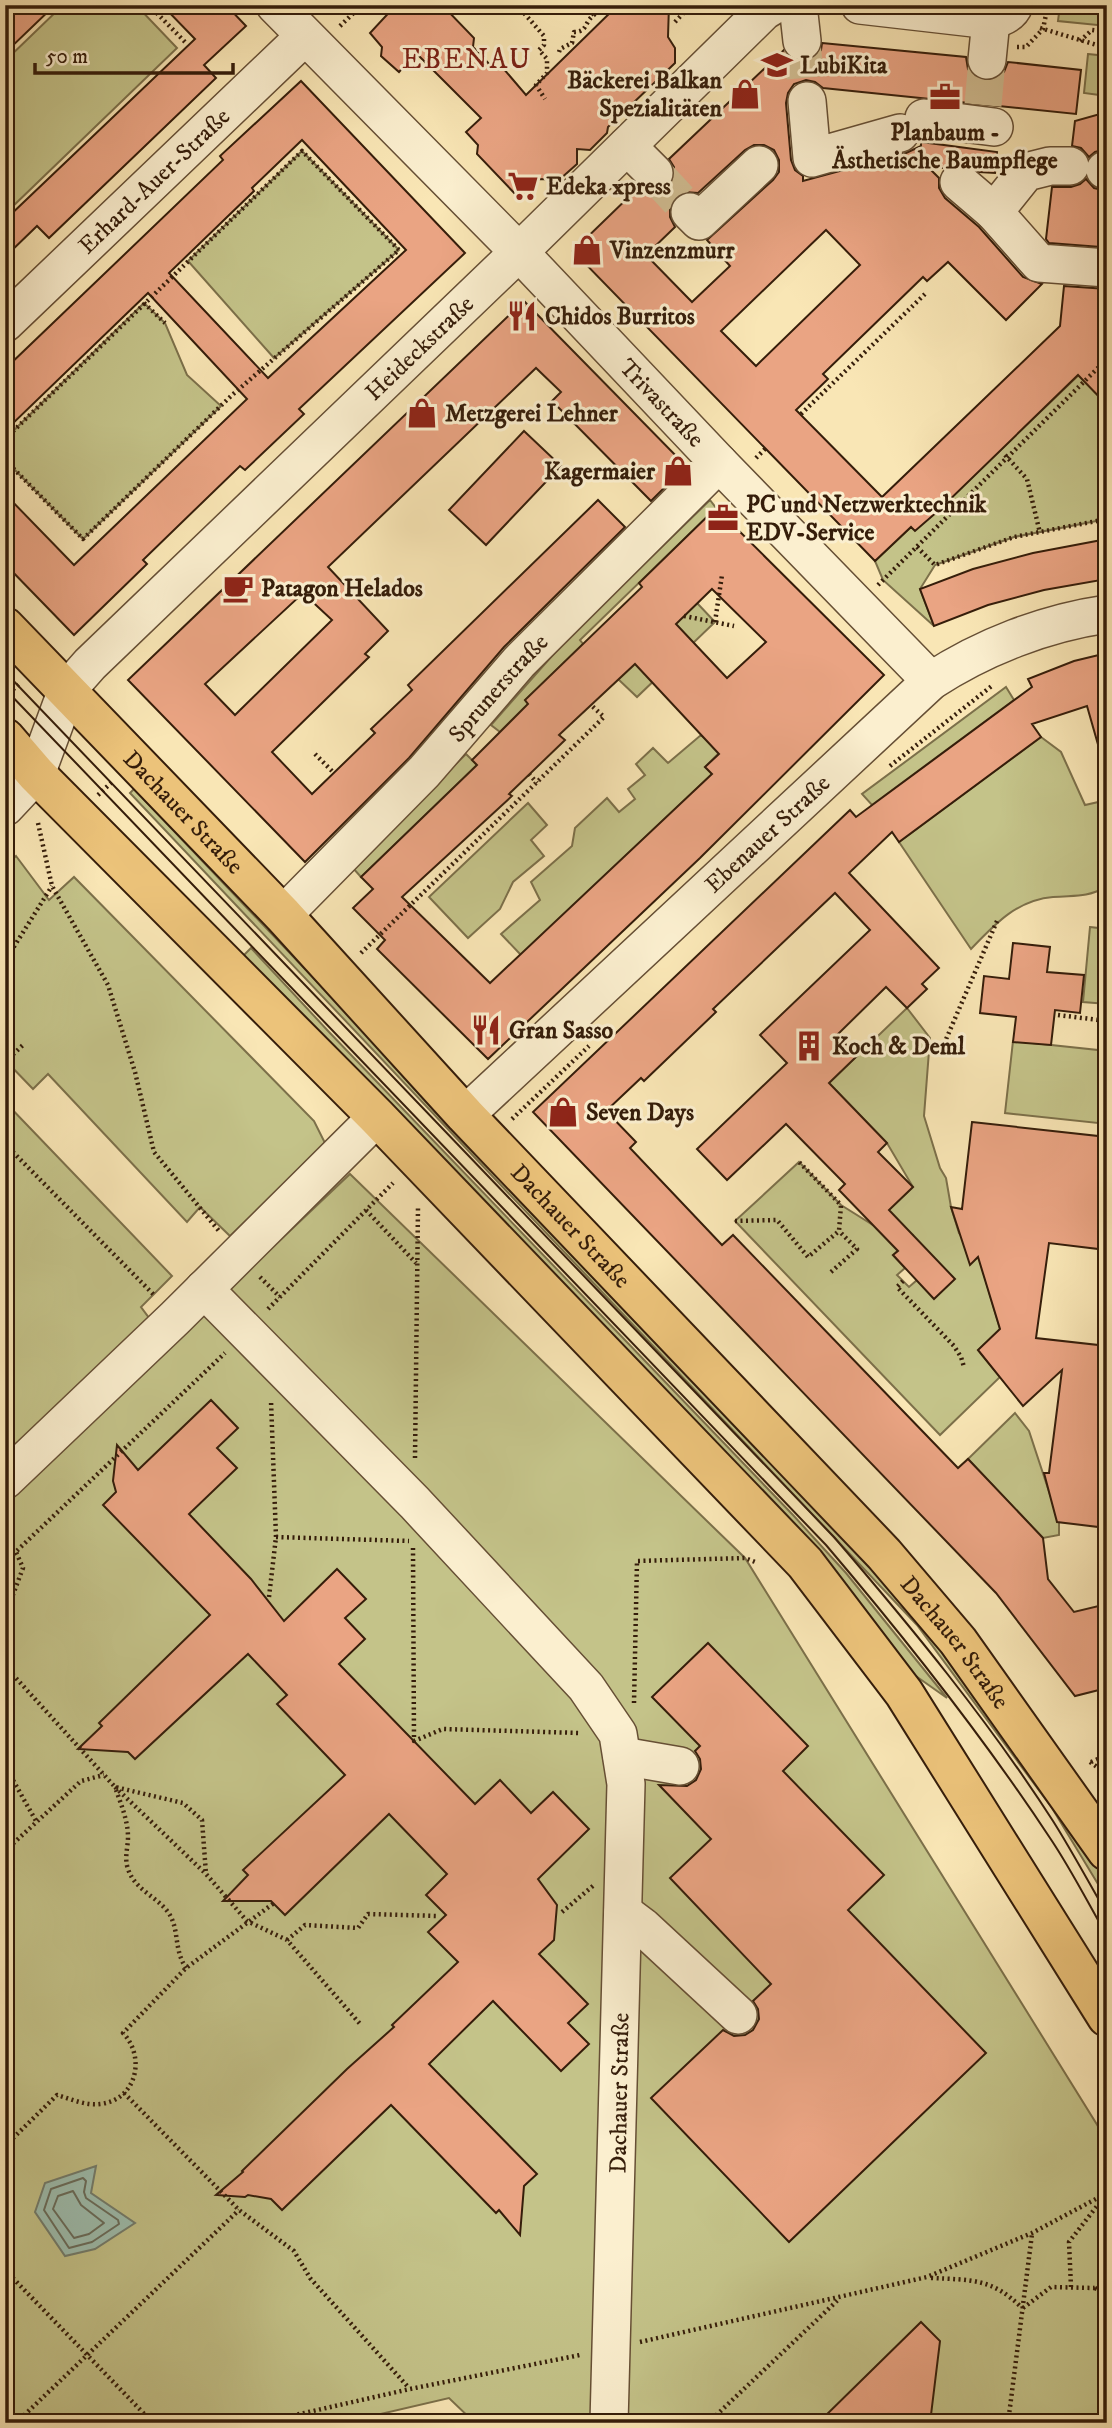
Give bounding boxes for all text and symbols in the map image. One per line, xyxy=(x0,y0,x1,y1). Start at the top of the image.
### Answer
scale bar xyxy=(35,32,233,76)
district label: EBENAU xyxy=(402,42,532,77)
text: 50 m xyxy=(46,44,88,70)
school or university icon: LubiKita xyxy=(760,48,794,82)
place label: LubiKita xyxy=(800,51,888,81)
place label: Bäckerei Balkan Spezialitäten xyxy=(567,66,722,124)
shop icon: Bäckerei Balkan Spezialitäten xyxy=(728,77,762,111)
office icon: Planbaum - Ästhetische Baumpflege xyxy=(928,80,962,114)
street label: Erhard-Auer-Straße xyxy=(72,102,237,261)
place label: Planbaum - Ästhetische Baumpflege xyxy=(831,118,1058,176)
supermarket icon: Edeka xpress xyxy=(506,169,540,203)
place label: Edeka xpress xyxy=(546,172,671,202)
shop icon: Vinzenzmurr xyxy=(570,233,604,267)
place label: Vinzenzmurr xyxy=(609,236,735,266)
street label: Heideckstraße xyxy=(359,289,481,408)
restaurant icon: Chidos Burritos xyxy=(505,299,539,333)
place label: Chidos Burritos xyxy=(545,302,695,332)
street label: Trivastraße xyxy=(612,353,710,454)
shop icon: Metzgerei Lehner xyxy=(405,396,439,430)
place label: Metzgerei Lehner xyxy=(445,399,619,429)
shop icon: Kagermaier xyxy=(661,454,695,488)
place label: Kagermaier xyxy=(544,457,656,487)
place label: PC und Netzwerktechnik EDV-Service xyxy=(746,490,988,548)
office icon: PC und Netzwerktechnik EDV-Service xyxy=(706,501,740,535)
cafe icon: Patagon Helados xyxy=(221,571,255,605)
place label: Patagon Helados xyxy=(261,574,423,604)
street label: Sprunerstraße xyxy=(442,628,555,749)
street label: Dachauer Straße xyxy=(116,744,249,881)
street label: Ebenauer Straße xyxy=(699,769,837,900)
restaurant icon: Gran Sasso xyxy=(469,1013,503,1047)
place label: Gran Sasso xyxy=(509,1016,613,1046)
building icon: Koch & Deml xyxy=(792,1029,826,1063)
place label: Koch & Deml xyxy=(832,1032,966,1062)
shop icon: Seven Days xyxy=(546,1095,580,1129)
place label: Seven Days xyxy=(586,1098,694,1128)
street label: Dachauer Straße xyxy=(504,1158,637,1295)
street label: Dachauer Straße xyxy=(893,1570,1016,1715)
street label: Dachauer Straße xyxy=(604,2012,636,2174)

